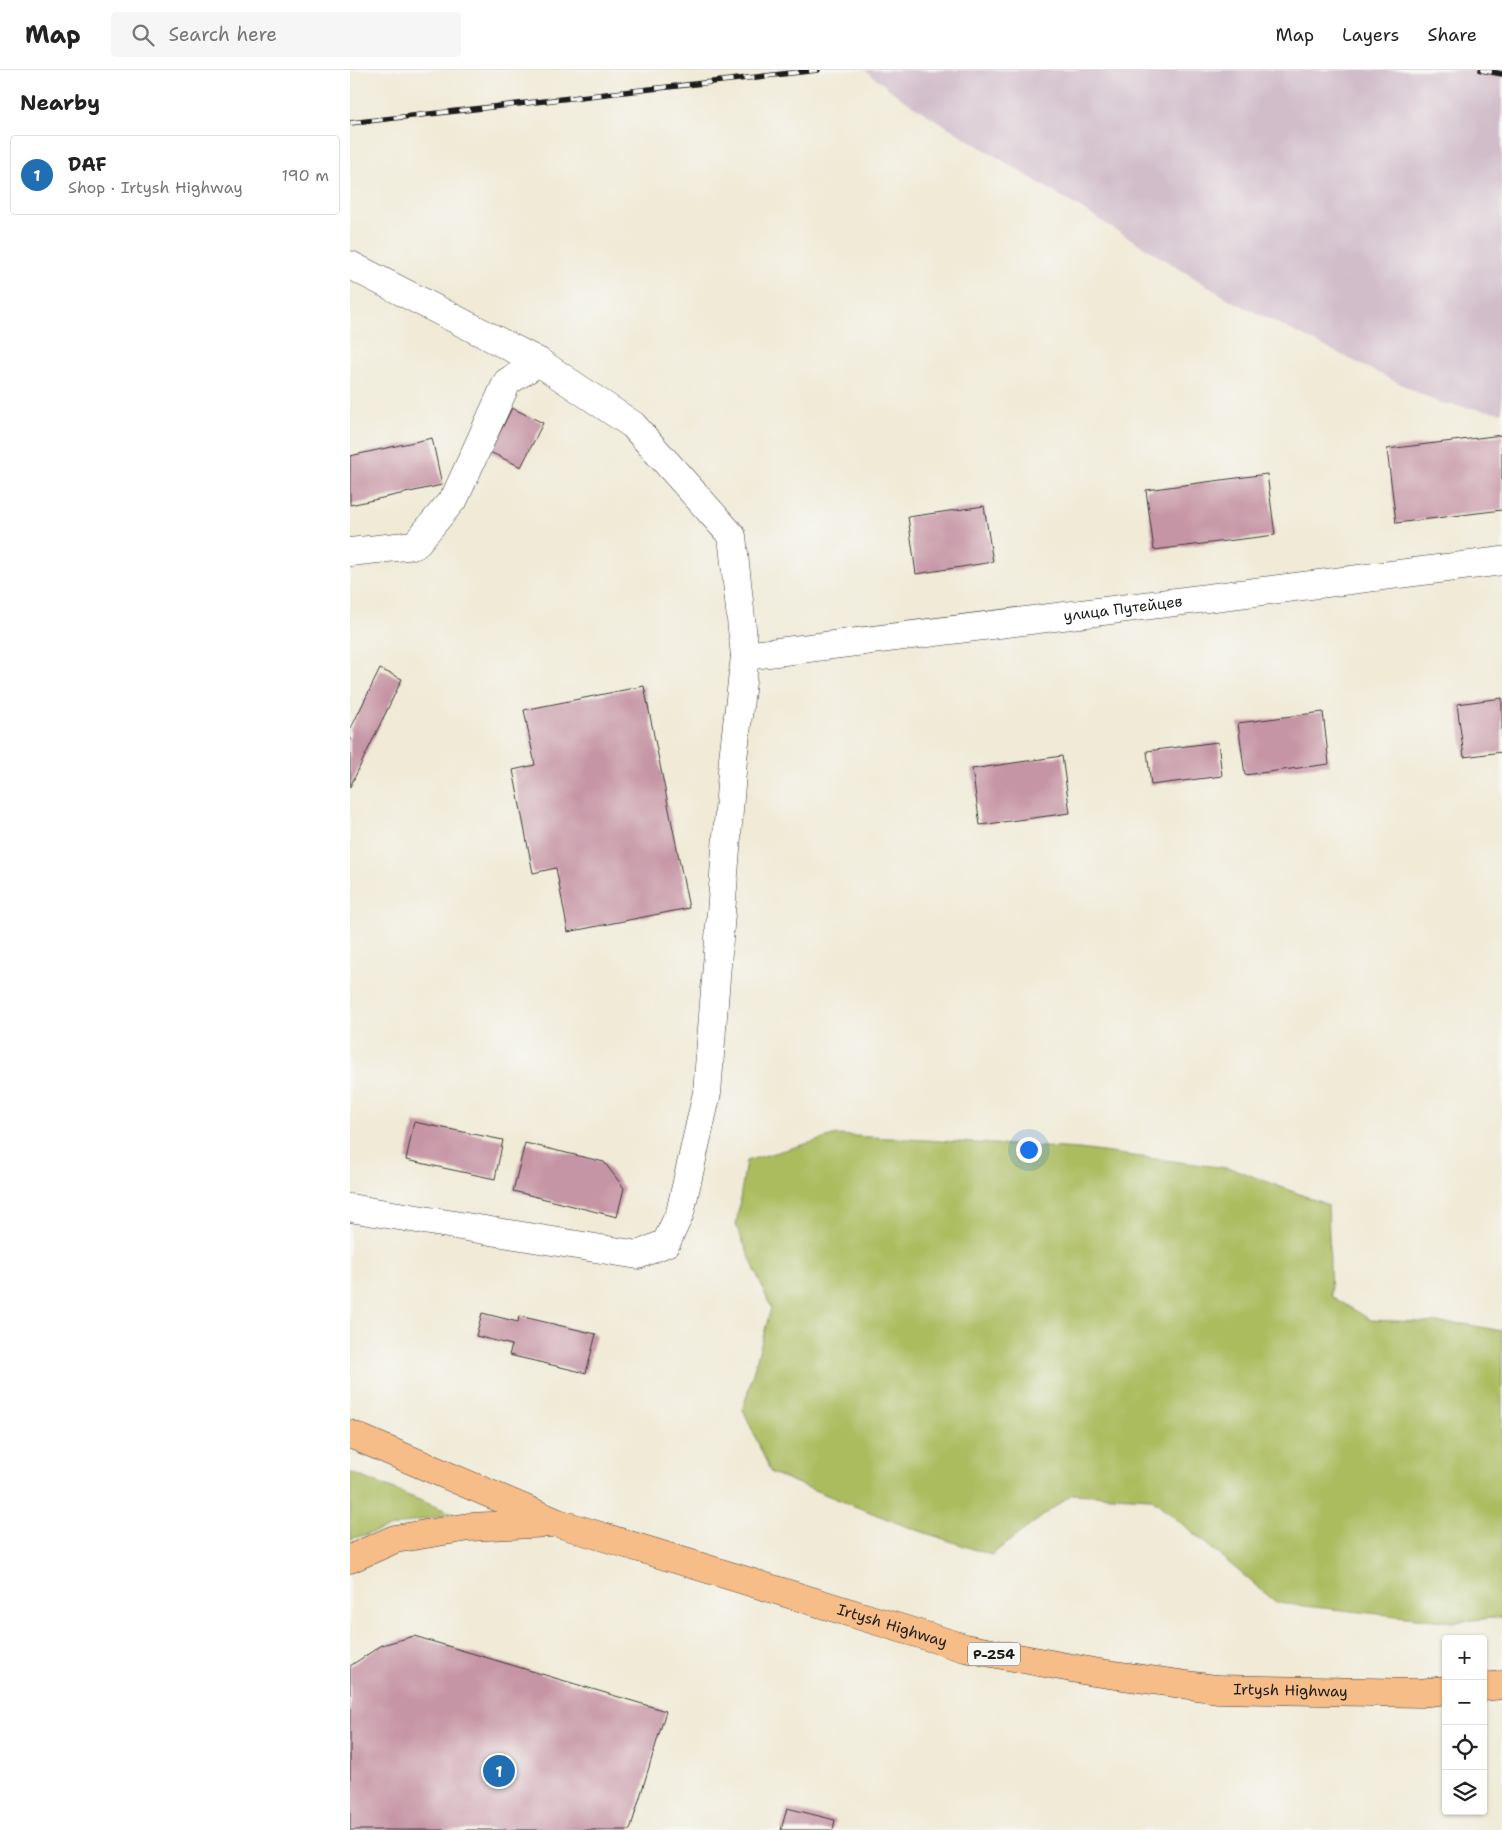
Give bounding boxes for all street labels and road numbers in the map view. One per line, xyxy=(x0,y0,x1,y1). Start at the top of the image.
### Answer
street label: улица Путейцев xyxy=(1062,591,1184,626)
street label: Irtysh Highway xyxy=(835,1599,950,1652)
road number: Р-254 xyxy=(968,1642,1020,1666)
street label: Irtysh Highway xyxy=(1233,1679,1348,1702)

